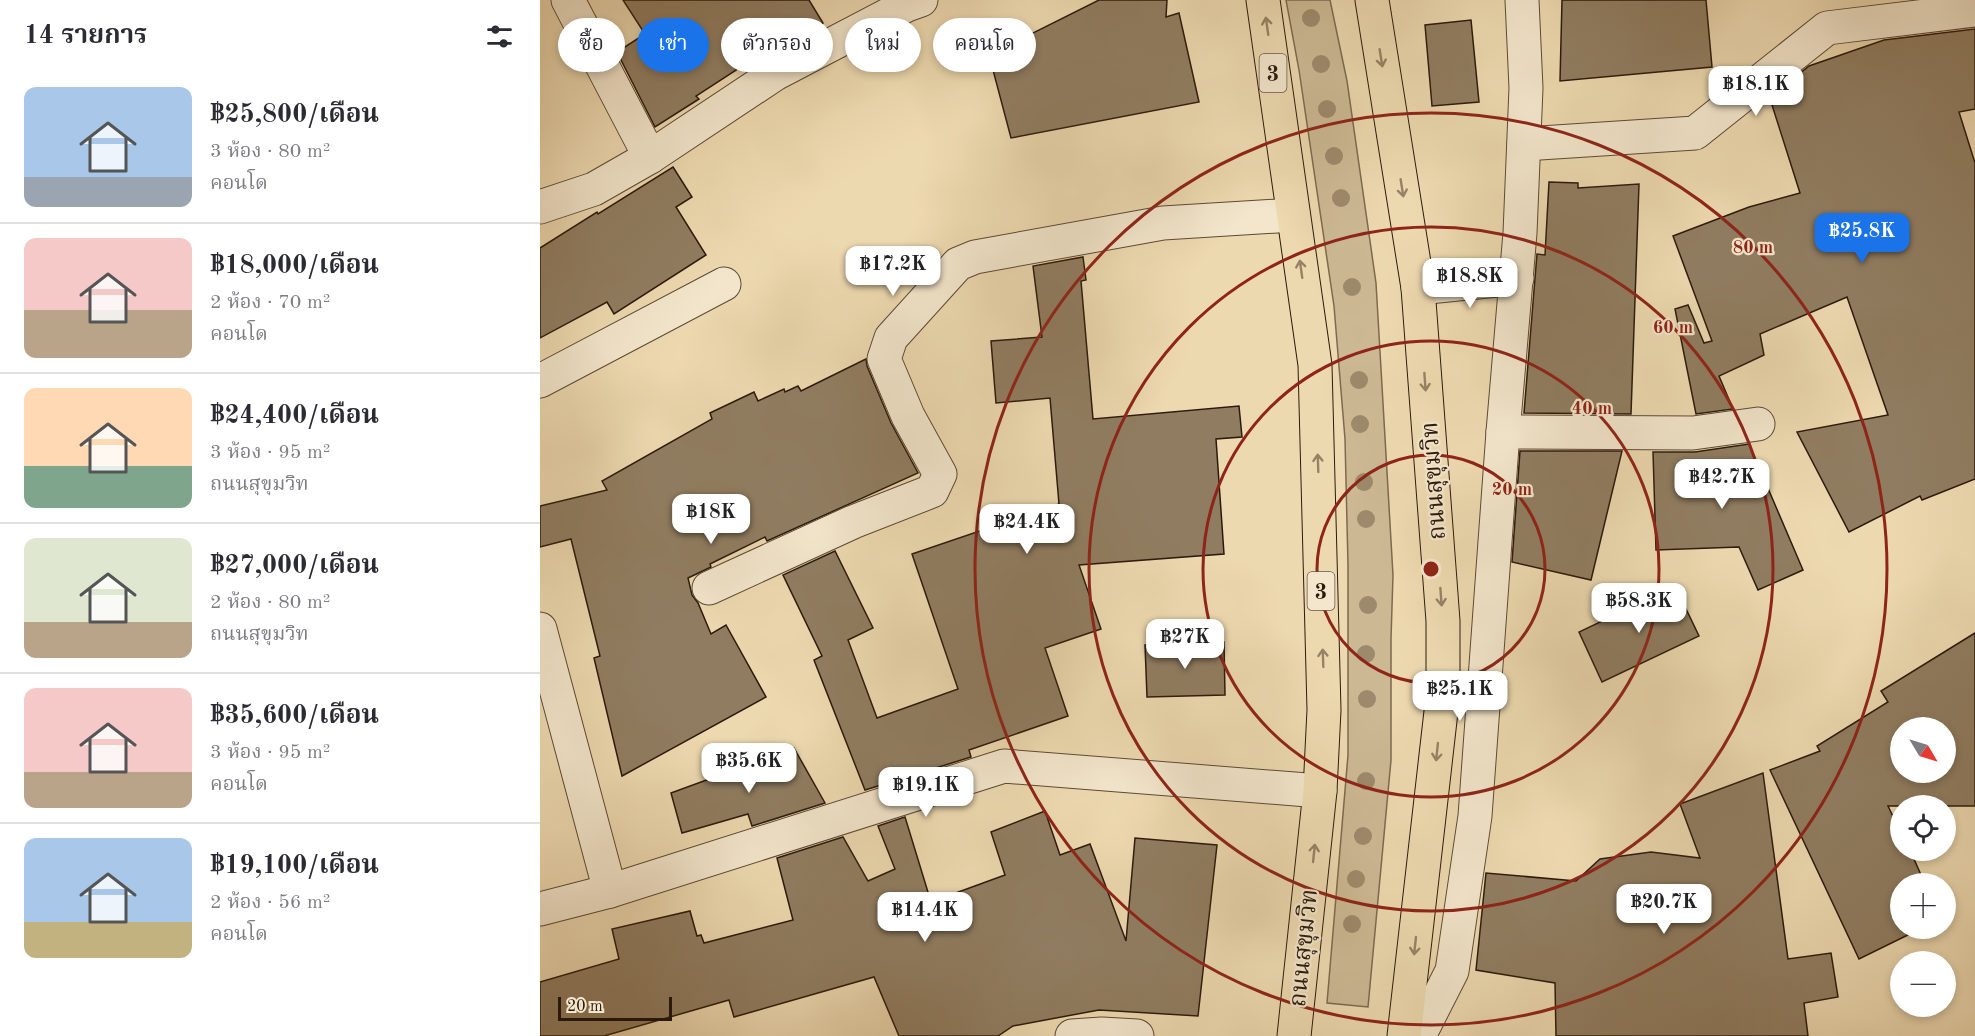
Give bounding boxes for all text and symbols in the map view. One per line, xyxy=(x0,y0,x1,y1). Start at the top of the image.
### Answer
one-way arrow xyxy=(1261,17,1272,37)
chip: ซื้อ xyxy=(558,18,625,72)
chip: เช่า xyxy=(637,18,709,72)
chip: ตัวกรอง xyxy=(721,18,833,72)
chip: ใหม่ xyxy=(845,18,921,72)
chip: คอนโด xyxy=(933,18,1036,72)
icon: filters xyxy=(483,20,516,53)
text: 14 รายการ xyxy=(24,23,147,49)
one-way arrow xyxy=(1376,47,1387,67)
road number: 3 xyxy=(1260,54,1286,92)
pin: ฿18.1K xyxy=(1707,66,1805,117)
text: ฿18.1K xyxy=(1723,75,1789,95)
text: ฿25,800/เดือน xyxy=(210,102,379,128)
icon: home xyxy=(72,111,144,183)
text: 3 ห้อง · 80 m² xyxy=(210,142,330,162)
text: คอนโด xyxy=(210,174,268,194)
one-way arrow xyxy=(1397,178,1408,198)
pin: ฿25.8K xyxy=(1813,213,1911,264)
text: ฿25.8K xyxy=(1829,222,1895,242)
text: 80 m xyxy=(1733,239,1773,257)
pin: ฿17.2K xyxy=(844,246,942,297)
text: ฿18,000/เดือน xyxy=(210,253,379,279)
text: ฿17.2K xyxy=(860,255,926,275)
pin: ฿18.8K xyxy=(1421,258,1519,309)
one-way arrow xyxy=(1296,260,1307,280)
icon: home xyxy=(72,262,144,334)
text: ฿18.8K xyxy=(1437,267,1503,287)
text: 2 ห้อง · 70 m² xyxy=(210,293,330,313)
text: 60 m xyxy=(1653,319,1693,337)
text: คอนโด xyxy=(210,325,268,345)
one-way arrow xyxy=(1420,371,1431,391)
text: 40 m xyxy=(1572,400,1612,418)
text: ฿24,400/เดือน xyxy=(210,403,379,429)
icon: home xyxy=(72,412,144,484)
street label: ถนนสุขุมวิท xyxy=(1417,421,1452,541)
text: 3 ห้อง · 95 m² xyxy=(210,443,330,463)
one-way arrow xyxy=(1312,454,1323,474)
pin: ฿42.7K xyxy=(1673,459,1771,510)
text: ฿42.7K xyxy=(1689,468,1755,488)
text: ถนนสุขุมวิท xyxy=(210,475,309,495)
text: 20 m xyxy=(1492,481,1532,499)
pin: ฿18K xyxy=(675,494,747,545)
text: ฿18K xyxy=(686,503,736,523)
pin: ฿24.4K xyxy=(978,504,1076,555)
text: ฿24.4K xyxy=(994,513,1060,533)
text: ฿27,000/เดือน xyxy=(210,553,379,579)
centre of rings xyxy=(1421,559,1441,579)
icon: home xyxy=(72,562,144,634)
road number: 3 xyxy=(1308,572,1334,610)
pin: ฿58.3K xyxy=(1590,583,1688,634)
one-way arrow xyxy=(1436,587,1447,607)
text: ฿58.3K xyxy=(1606,592,1672,612)
text: 2 ห้อง · 80 m² xyxy=(210,593,330,613)
pin: ฿27K xyxy=(1149,619,1221,670)
text: ถนนสุขุมวิท xyxy=(210,625,309,645)
text: ฿27K xyxy=(1160,628,1210,648)
one-way arrow xyxy=(1317,649,1329,669)
pin: ฿25.1K xyxy=(1411,671,1509,722)
text: ฿25.1K xyxy=(1427,680,1493,700)
text: ฿35,600/เดือน xyxy=(210,703,379,729)
icon: home xyxy=(72,712,144,784)
north arrow xyxy=(1890,717,1956,783)
map controls xyxy=(1890,717,1956,1017)
one-way arrow xyxy=(1431,742,1442,762)
text: 3 ห้อง · 95 m² xyxy=(210,743,330,763)
pin: ฿35.6K xyxy=(700,743,798,794)
text: ฿35.6K xyxy=(716,752,782,772)
pin: ฿19.1K xyxy=(877,767,975,818)
text: คอนโด xyxy=(210,775,268,795)
text: ฿19.1K xyxy=(893,776,959,796)
button: locate xyxy=(1890,795,1956,861)
one-way arrow xyxy=(1308,843,1319,863)
text: ฿19,100/เดือน xyxy=(210,853,379,879)
icon: home xyxy=(72,862,144,934)
button: + xyxy=(1890,873,1956,939)
pin: ฿20.7K xyxy=(1615,884,1713,935)
street label: ถนนสุขุมวิท xyxy=(1285,888,1324,1008)
pin: ฿14.4K xyxy=(876,892,974,943)
text: 2 ห้อง · 56 m² xyxy=(210,893,330,913)
text: ฿20.7K xyxy=(1631,893,1697,913)
text: ฿14.4K xyxy=(892,901,958,921)
text: คอนโด xyxy=(210,925,268,945)
one-way arrow xyxy=(1409,936,1420,955)
button: − xyxy=(1890,951,1956,1017)
scale bar xyxy=(558,994,672,1022)
text: 20 m xyxy=(567,999,603,1015)

